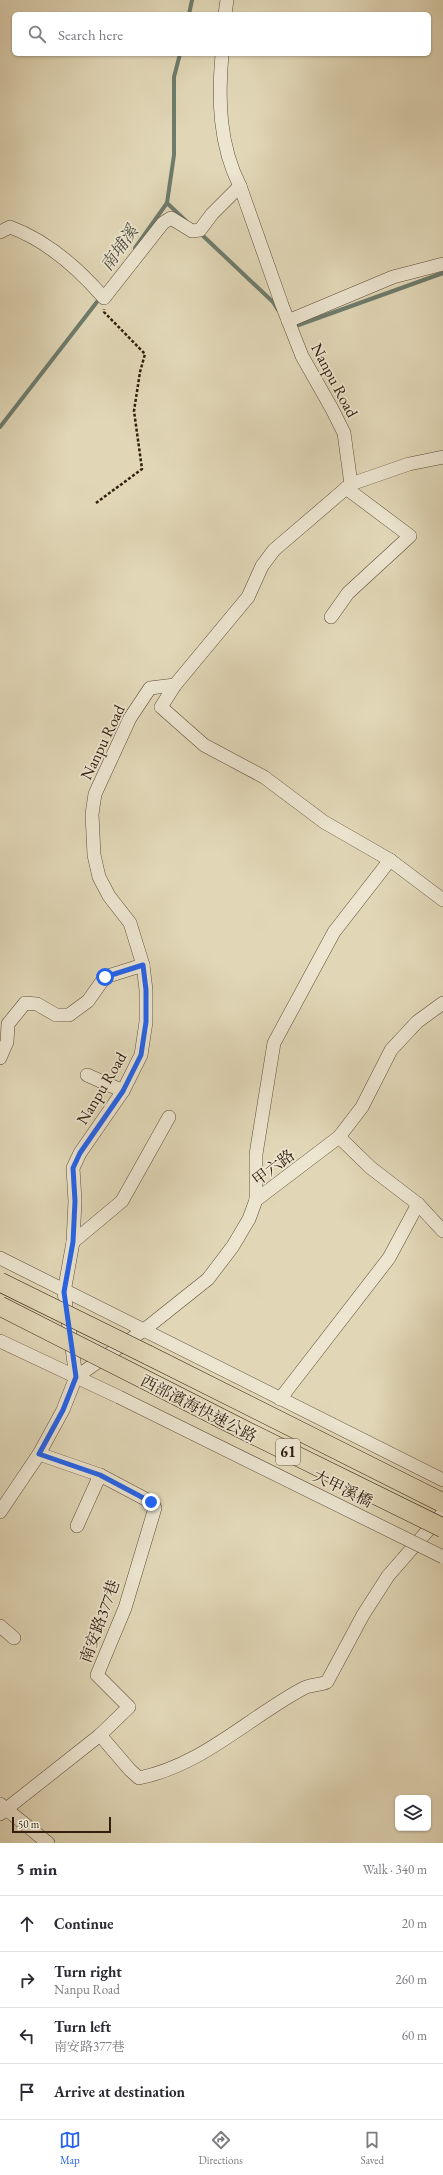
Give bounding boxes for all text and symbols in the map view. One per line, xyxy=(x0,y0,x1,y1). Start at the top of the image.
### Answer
search box xyxy=(12,12,431,56)
icon: search xyxy=(26,23,48,45)
text: Search here xyxy=(58,25,123,44)
water label: 南埔溪 xyxy=(95,219,144,275)
street label: Nanpu Road xyxy=(306,340,363,422)
street label: Nanpu Road xyxy=(75,700,130,783)
route start xyxy=(96,968,114,986)
street label: Nanpu Road xyxy=(72,1047,132,1128)
street label: 甲六路 xyxy=(248,1145,299,1190)
street label: 西部濱海快速公路 xyxy=(137,1370,261,1447)
road number: 61 xyxy=(276,1439,300,1465)
street label: 大甲溪橋 xyxy=(309,1465,376,1512)
route end xyxy=(142,1493,160,1511)
street label: 南安路377巷 xyxy=(75,1577,124,1666)
map controls xyxy=(395,1795,431,1831)
button: layers xyxy=(395,1795,431,1831)
scale bar xyxy=(12,1815,111,1834)
text: 50 m xyxy=(18,1817,39,1831)
text: 5 min xyxy=(16,1858,57,1880)
text: Walk · 340 m xyxy=(363,1861,427,1878)
icon: ahead xyxy=(16,1913,38,1935)
text: Continue xyxy=(54,1914,114,1933)
text: 20 m xyxy=(402,1915,427,1932)
text: Turn right xyxy=(54,1962,122,1981)
icon: right xyxy=(16,1969,38,1991)
text: 260 m xyxy=(396,1971,427,1988)
text: Nanpu Road xyxy=(54,1981,120,1998)
text: Turn left xyxy=(54,2017,111,2036)
icon: left xyxy=(16,2025,38,2047)
text: 60 m xyxy=(402,2027,427,2044)
text: 南安路377巷 xyxy=(54,2038,125,2055)
icon: arrive xyxy=(16,2081,38,2103)
text: Arrive at destination xyxy=(54,2082,185,2101)
tab: Map xyxy=(59,2129,81,2167)
tab: Directions xyxy=(199,2129,243,2167)
tab: Saved xyxy=(361,2129,384,2167)

